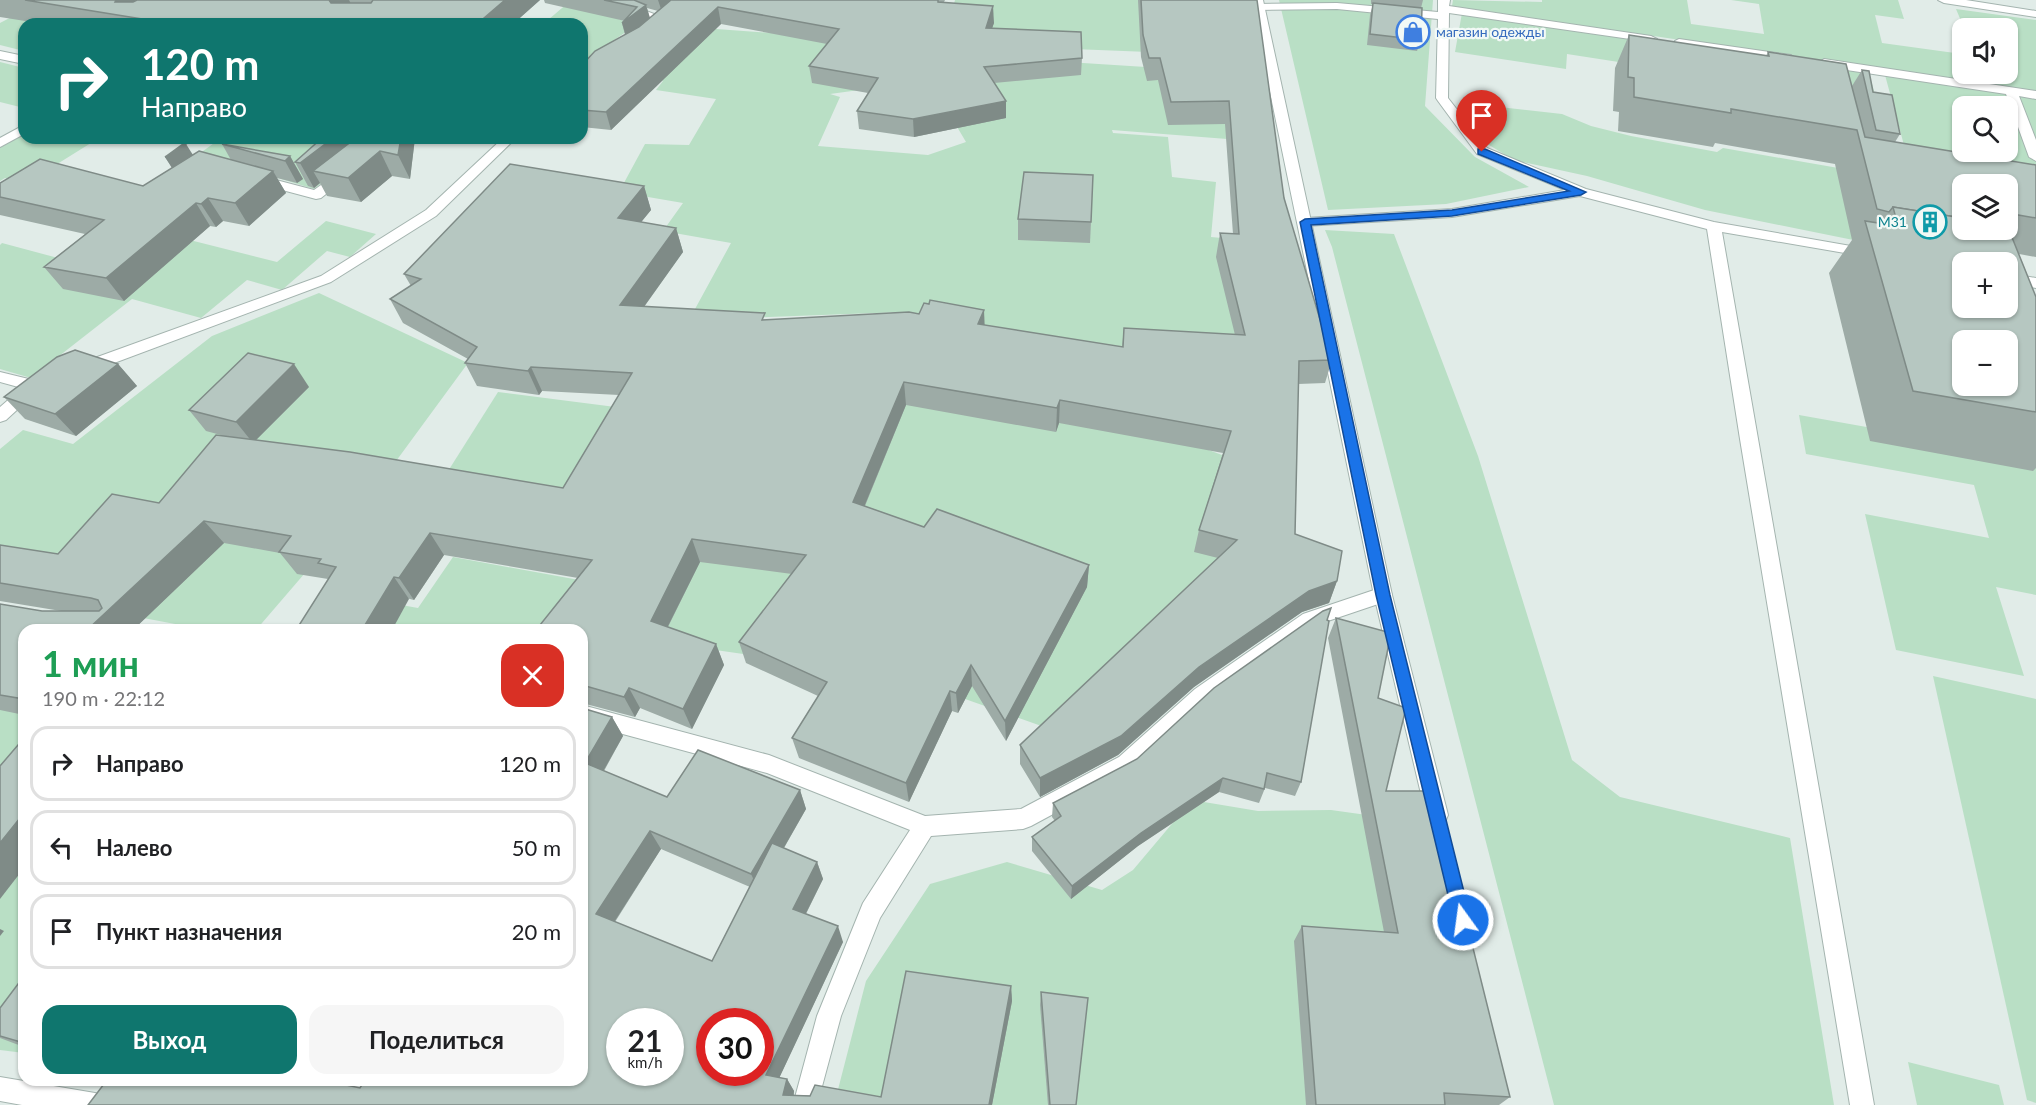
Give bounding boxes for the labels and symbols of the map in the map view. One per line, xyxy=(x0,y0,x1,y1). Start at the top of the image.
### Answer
shop icon: магазин одежды xyxy=(1395,14,1431,50)
place label: магазин одежды xyxy=(1436,23,1545,40)
pin xyxy=(1456,90,1507,152)
building icon: М31 xyxy=(1912,204,1948,240)
place label: М31 xyxy=(1878,213,1907,230)
position arrow xyxy=(1431,888,1495,952)
speed limit sign: 30 xyxy=(696,1008,774,1086)

